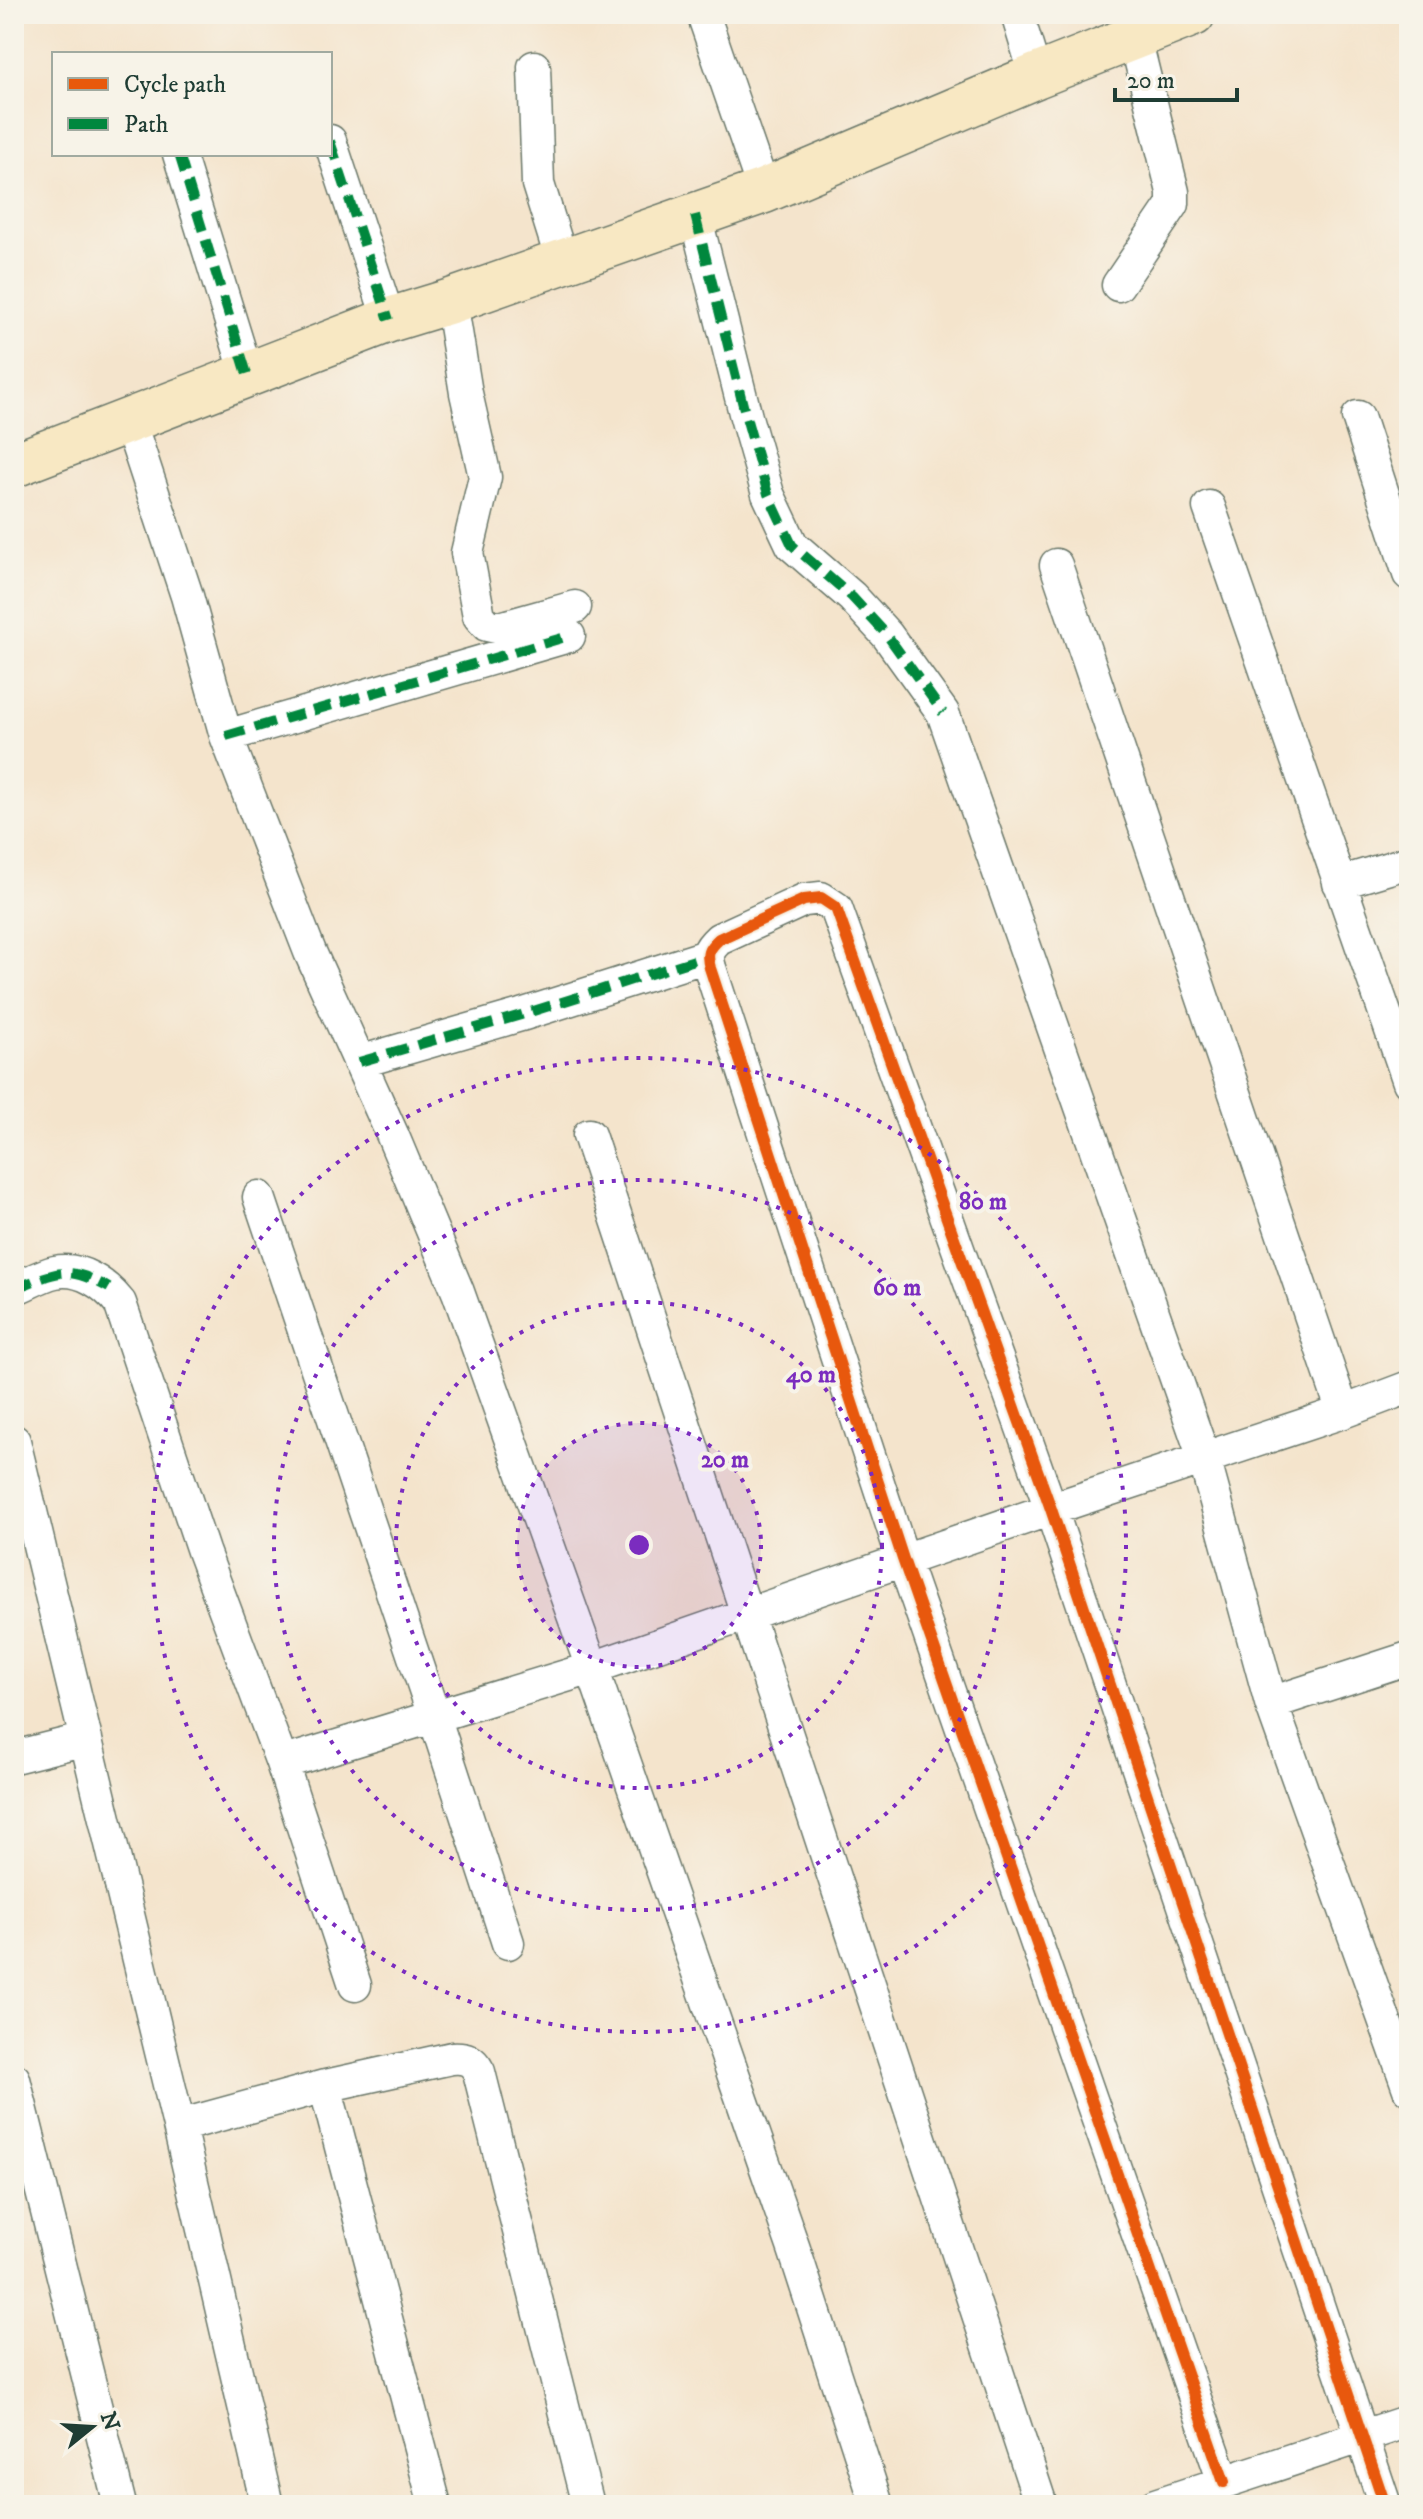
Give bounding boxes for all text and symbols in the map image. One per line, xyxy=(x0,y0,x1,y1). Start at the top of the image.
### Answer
legend xyxy=(52,52,332,156)
scale bar xyxy=(1115,52,1237,102)
text: 20 m xyxy=(1127,66,1175,96)
text: Cycle path xyxy=(124,70,226,100)
text: Path xyxy=(124,110,169,140)
text: 80 m xyxy=(959,1187,1007,1217)
text: 60 m xyxy=(873,1273,921,1303)
text: 40 m xyxy=(786,1360,836,1390)
text: 20 m xyxy=(701,1445,749,1475)
centre of rings xyxy=(625,1531,653,1559)
north arrow xyxy=(52,2387,132,2467)
text: N xyxy=(94,2409,125,2434)

